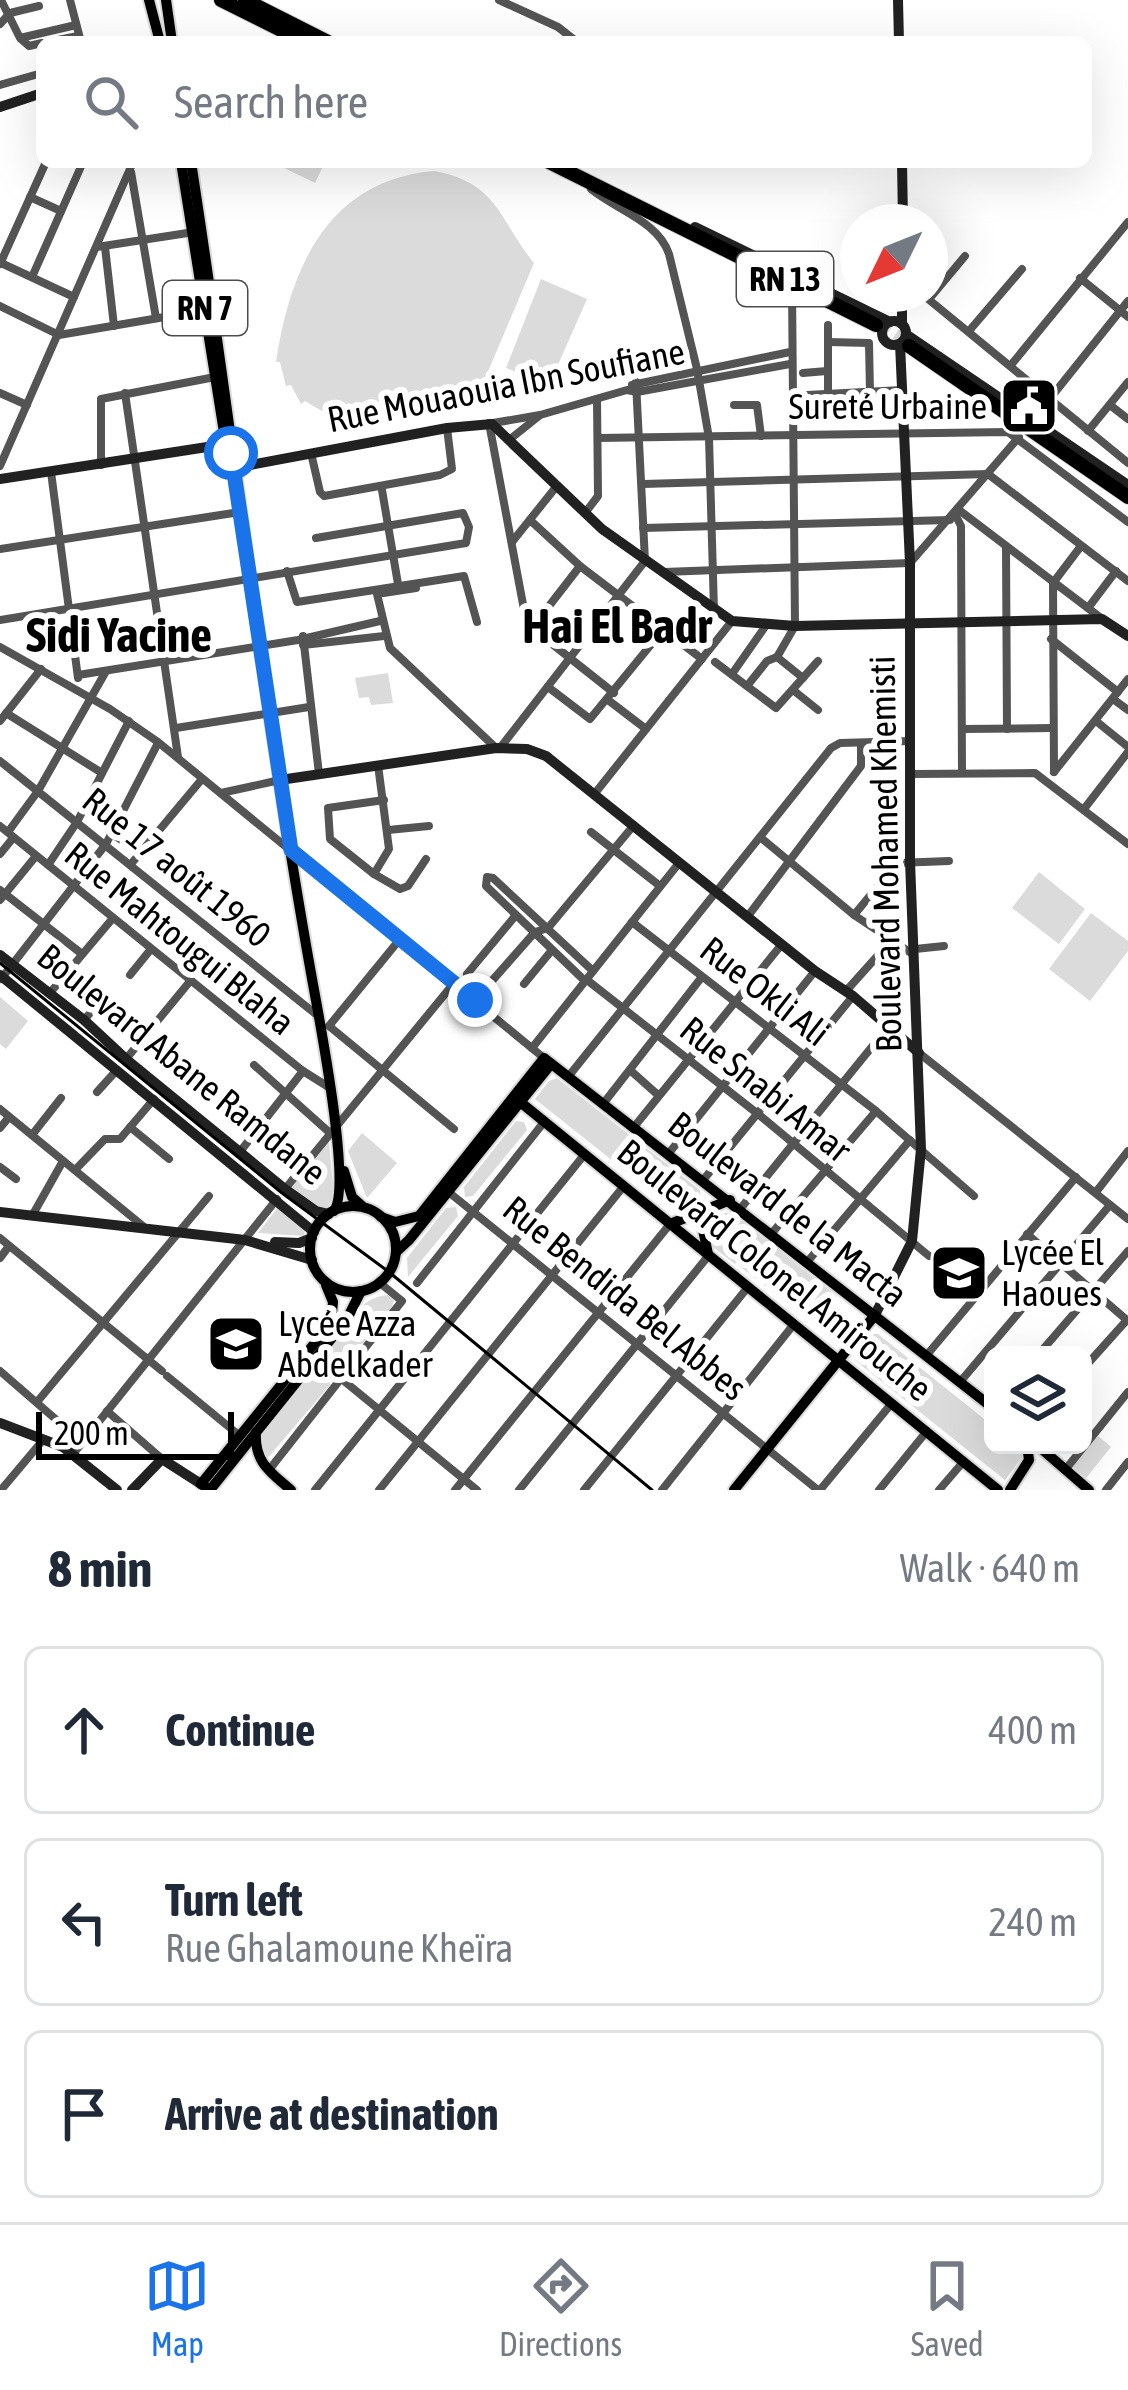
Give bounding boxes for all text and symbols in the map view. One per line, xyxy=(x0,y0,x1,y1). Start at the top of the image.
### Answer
search box xyxy=(36,36,1092,168)
icon: search xyxy=(78,69,144,135)
text: Search here xyxy=(174,76,368,128)
north arrow xyxy=(840,204,948,312)
road number: RN 13 xyxy=(737,252,833,306)
road number: RN 7 xyxy=(163,281,247,335)
street label: Rue Mouaouia Ibn Soufiane xyxy=(324,330,688,440)
public building icon: Sureté Urbaine xyxy=(998,375,1060,437)
place label: Sureté Urbaine xyxy=(788,385,987,427)
route start xyxy=(204,426,258,480)
district label: Hai El Badr xyxy=(522,598,713,653)
district label: Sidi Yacine xyxy=(26,607,212,662)
street label: Boulevard Mohamed Khemisti xyxy=(861,655,909,1053)
street label: Rue 17 août 1960 xyxy=(75,778,279,956)
street label: Rue Mahtougui Blaha xyxy=(57,833,303,1043)
street label: Rue Okli Ali xyxy=(692,928,838,1054)
street label: Boulevard Abane Ramdane xyxy=(29,935,335,1193)
route end xyxy=(448,973,502,1027)
street label: Rue Snabi Amar xyxy=(672,1007,861,1171)
street label: Boulevard de la Macta xyxy=(660,1103,916,1315)
street label: Boulevard Colonel Amirouche xyxy=(610,1130,940,1410)
street label: Rue Bendida Bel Abbes xyxy=(495,1187,755,1409)
place label: Lycée El Haoues xyxy=(1001,1231,1104,1314)
school or university icon: Lycée El Haoues xyxy=(928,1242,990,1304)
place label: Lycée Azza Abdelkader xyxy=(278,1302,434,1385)
school or university icon: Lycée Azza Abdelkader xyxy=(205,1313,267,1375)
map controls xyxy=(984,1346,1092,1454)
button: layers xyxy=(984,1346,1092,1454)
scale bar xyxy=(36,1406,234,1459)
text: 200 m xyxy=(54,1414,129,1452)
text: 8 min xyxy=(48,1539,152,1598)
text: Walk · 640 m xyxy=(900,1546,1080,1590)
icon: ahead xyxy=(51,1697,117,1763)
text: Continue xyxy=(165,1704,316,1756)
text: 400 m xyxy=(989,1708,1077,1752)
text: Turn left xyxy=(165,1874,303,1926)
icon: left xyxy=(51,1889,117,1955)
text: 240 m xyxy=(989,1900,1077,1944)
text: Rue Ghalamoune Kheïra xyxy=(165,1926,513,1970)
icon: arrive xyxy=(51,2081,117,2147)
text: Arrive at destination xyxy=(165,2088,499,2140)
tab: Map xyxy=(144,2253,210,2363)
tab: Directions xyxy=(499,2253,622,2363)
tab: Saved xyxy=(911,2253,984,2363)

